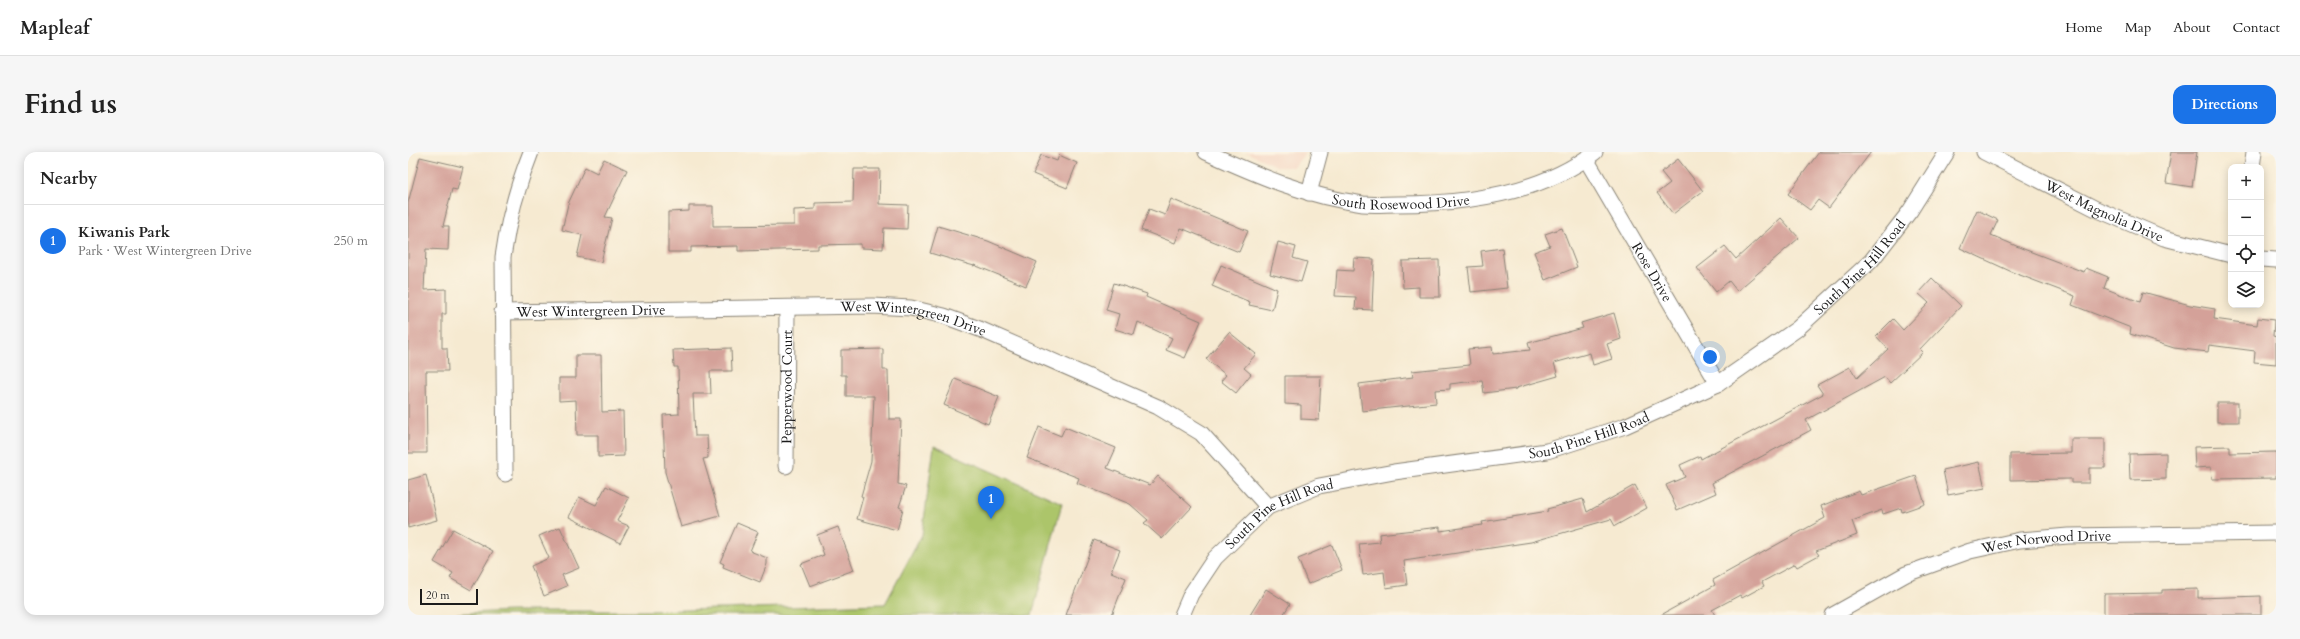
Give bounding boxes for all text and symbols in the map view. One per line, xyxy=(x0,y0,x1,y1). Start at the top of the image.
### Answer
text: Mapleaf xyxy=(20,15,90,41)
text: Home xyxy=(2065,18,2103,37)
text: Map xyxy=(2125,18,2151,37)
text: About xyxy=(2173,18,2210,37)
text: Contact xyxy=(2232,18,2280,37)
text: Find us xyxy=(24,85,117,123)
button: Directions xyxy=(2173,85,2276,124)
map controls xyxy=(2228,164,2264,308)
button: + xyxy=(2228,164,2264,200)
text: Nearby xyxy=(40,167,97,190)
street label: West Magnolia Drive xyxy=(2041,175,2166,247)
street label: South Rosewood Drive xyxy=(1330,190,1471,214)
button: − xyxy=(2228,200,2264,236)
street label: South Pine Hill Road xyxy=(1810,215,1910,319)
text: Kiwanis Park xyxy=(78,222,170,242)
text: 1 xyxy=(50,232,56,250)
text: 250 m xyxy=(334,232,368,250)
button: locate xyxy=(2228,236,2264,272)
street label: Rose Drive xyxy=(1627,239,1677,306)
text: Park · West Wintergreen Drive xyxy=(78,242,252,260)
button: layers xyxy=(2228,272,2264,308)
street label: West Wintergreen Drive xyxy=(839,297,989,341)
street label: West Wintergreen Drive xyxy=(515,300,666,322)
street label: Pepperwood Court xyxy=(777,329,797,444)
your location xyxy=(1700,347,1720,367)
street label: South Pine Hill Road xyxy=(1527,407,1653,463)
street label: South Pine Hill Road xyxy=(1221,474,1335,553)
pin: 1 xyxy=(978,486,1004,519)
street label: West Norwood Drive xyxy=(1979,526,2111,558)
scale bar xyxy=(420,587,478,606)
text: 20 m xyxy=(426,588,450,603)

